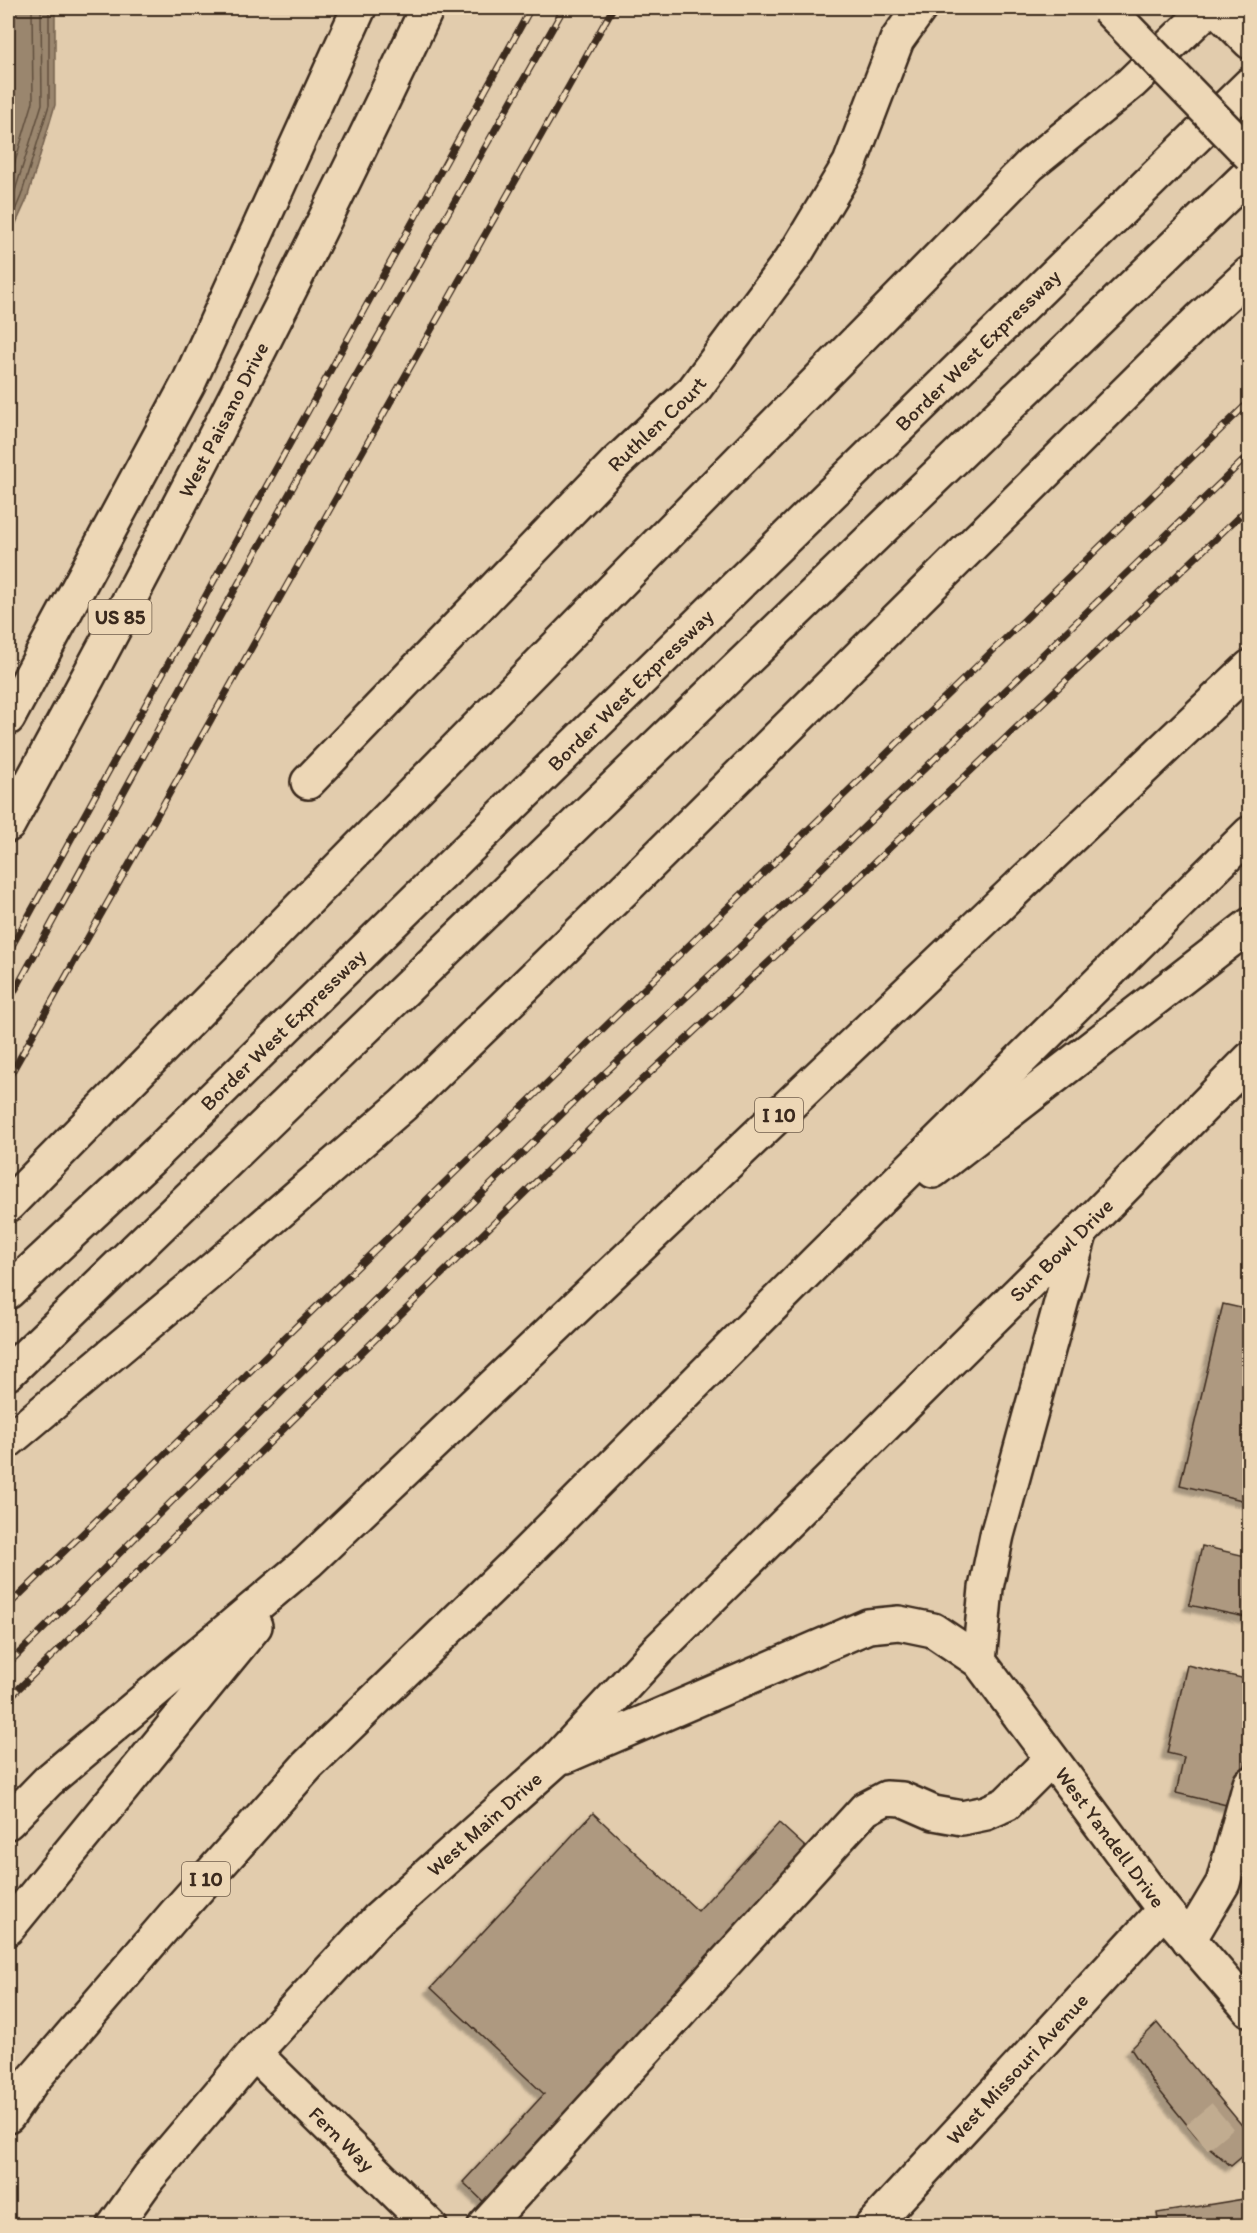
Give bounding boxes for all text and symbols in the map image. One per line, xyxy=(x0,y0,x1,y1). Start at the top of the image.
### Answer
street label: Border West Expressway xyxy=(890,263,1065,436)
street label: West Paisano Drive xyxy=(173,338,273,502)
street label: Ruthlen Court xyxy=(602,371,711,476)
road number: US 85 xyxy=(88,600,152,634)
street label: Border West Expressway xyxy=(542,603,718,776)
street label: Border West Expressway xyxy=(195,943,371,1116)
road number: I 10 xyxy=(755,1098,803,1132)
street label: Sun Bowl Drive xyxy=(1004,1193,1118,1307)
street label: West Yandell Drive xyxy=(1050,1762,1171,1913)
street label: West Main Drive xyxy=(421,1766,547,1881)
road number: I 10 xyxy=(182,1862,230,1896)
street label: West Missouri Avenue xyxy=(941,1987,1093,2150)
street label: Fern Way xyxy=(304,2101,380,2177)

